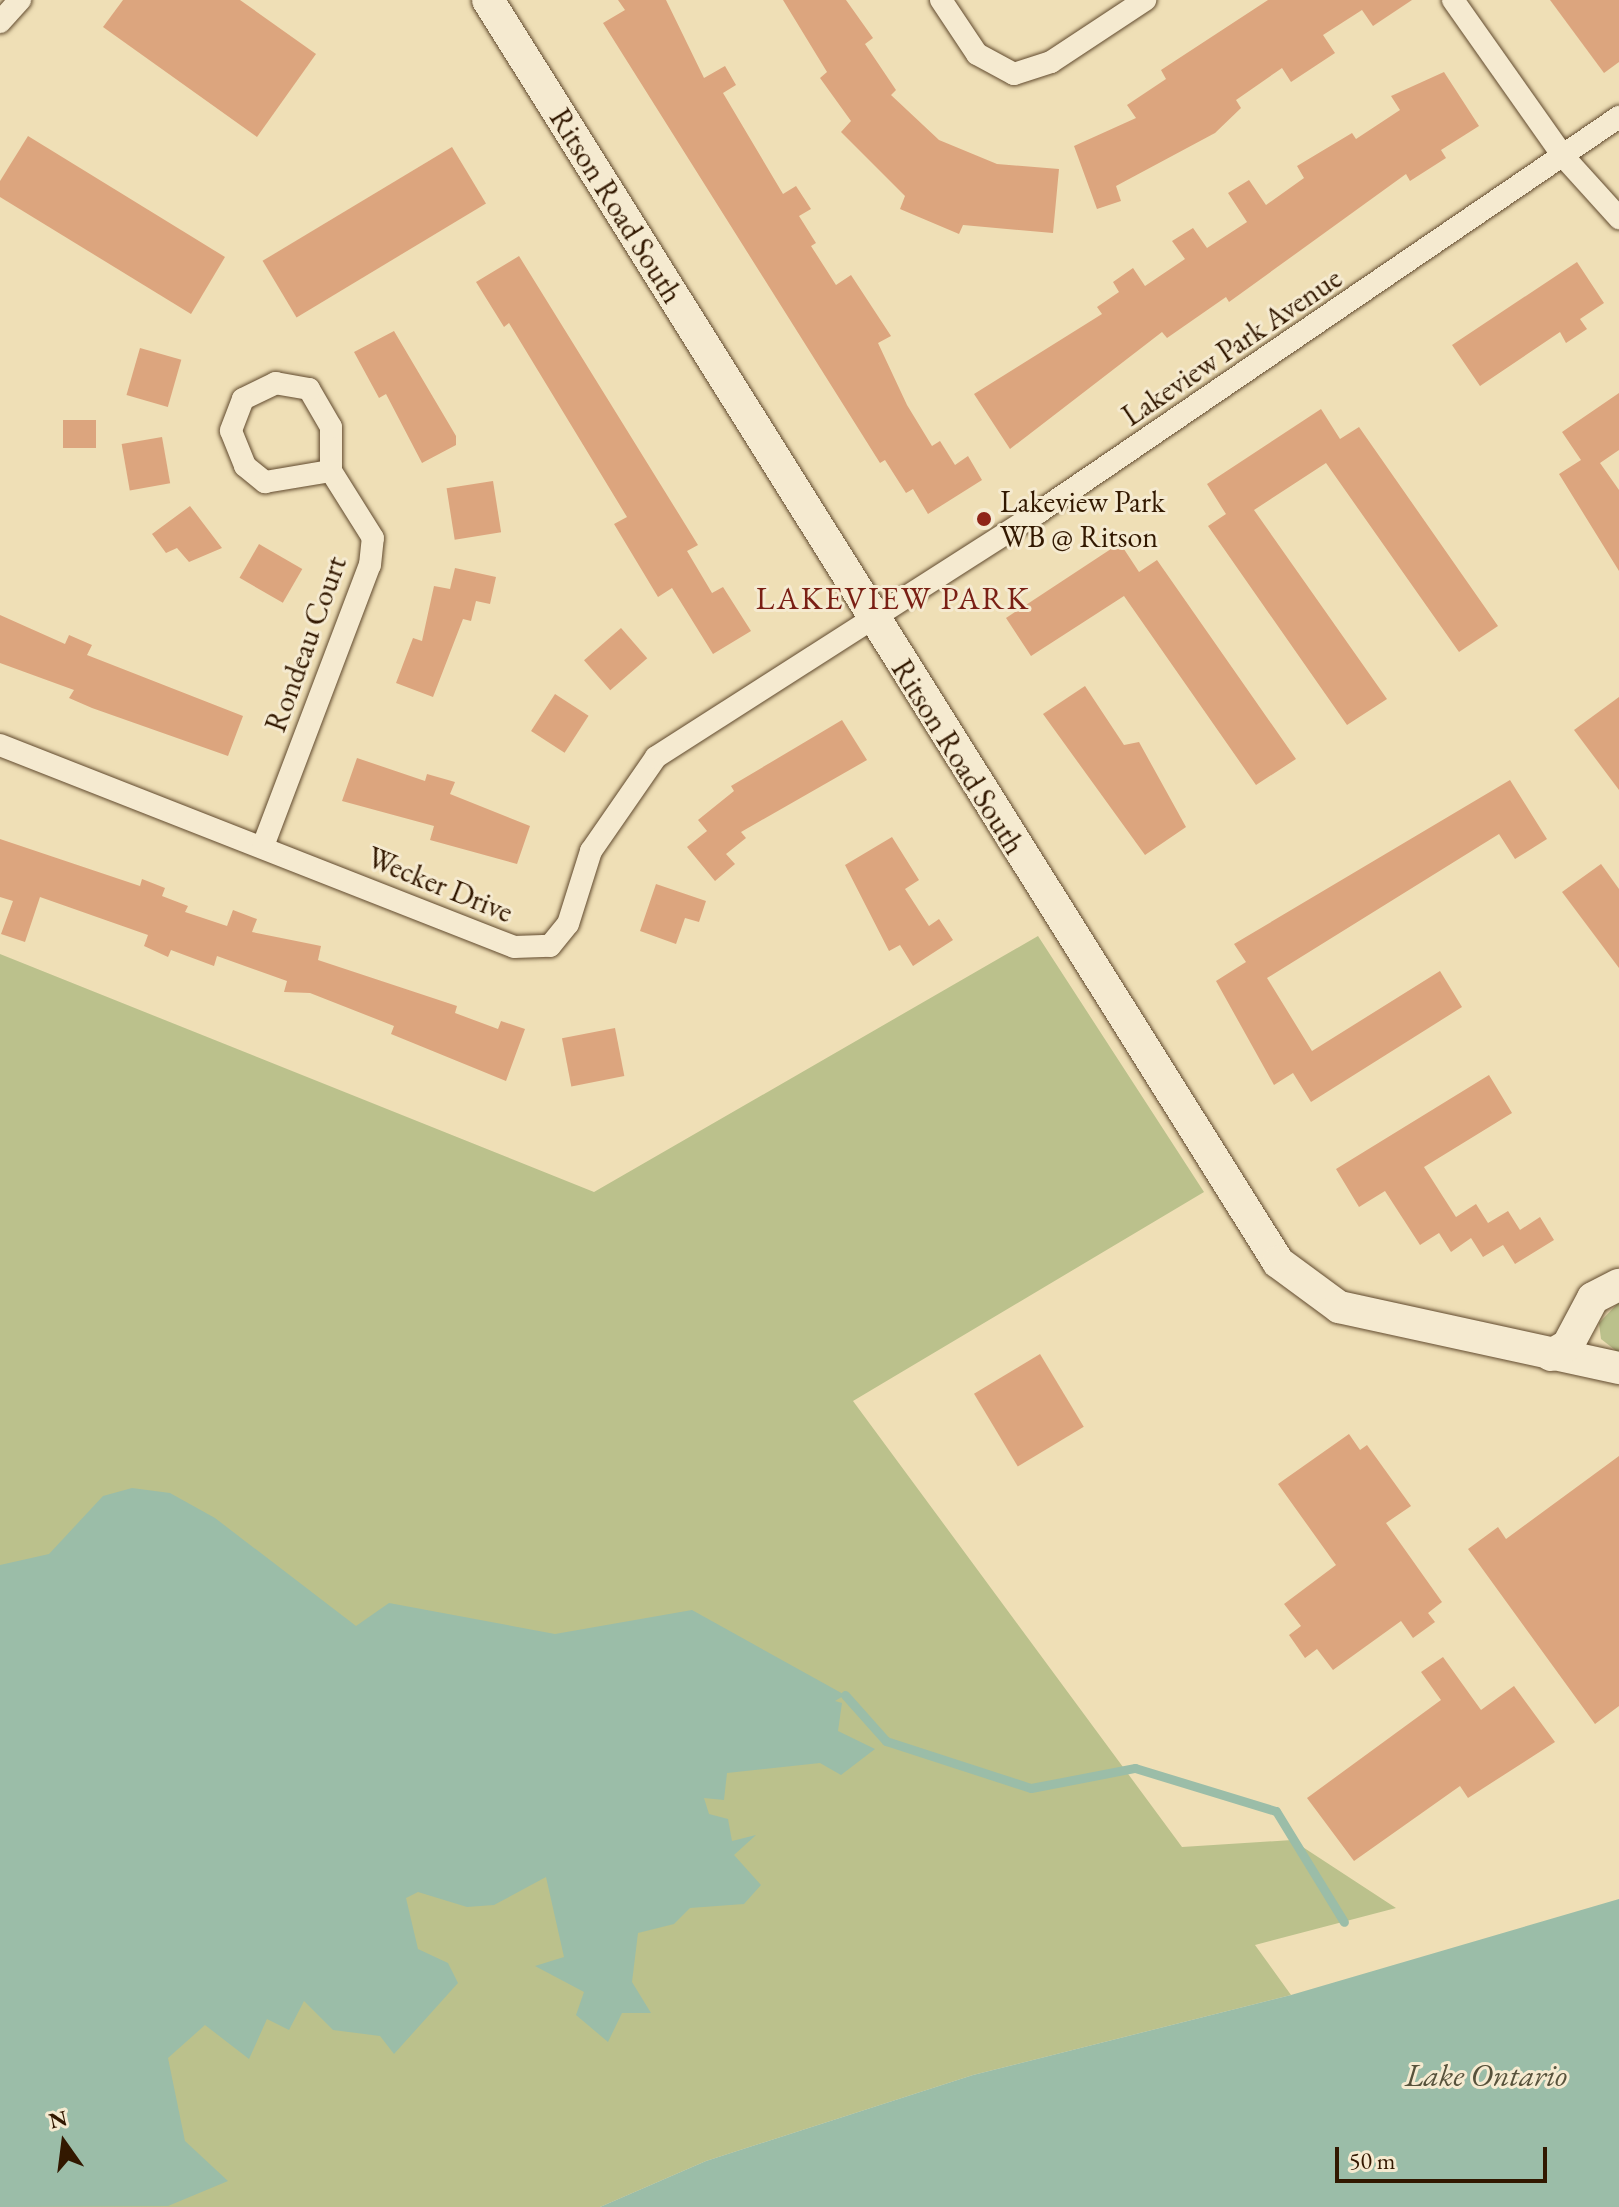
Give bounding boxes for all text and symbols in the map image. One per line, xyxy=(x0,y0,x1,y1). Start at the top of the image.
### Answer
street label: Ritson Road South xyxy=(542,102,690,310)
street label: Lakeview Park Avenue xyxy=(1115,260,1349,434)
place label: Lakeview Park WB @ Ritson xyxy=(1000,484,1165,554)
marker: Lakeview Park WB @ Ritson xyxy=(975,510,993,528)
street label: Rondeau Court xyxy=(258,551,354,737)
district label: LAKEVIEW PARK xyxy=(756,579,1030,617)
street label: Ritson Road South xyxy=(884,653,1032,861)
street label: Wecker Drive xyxy=(362,839,518,931)
water label: Lake Ontario xyxy=(1405,2056,1567,2094)
north arrow xyxy=(24,2103,104,2183)
text: N xyxy=(46,2103,70,2135)
scale bar xyxy=(1339,2131,1551,2181)
text: 50 m xyxy=(1349,2145,1396,2176)

